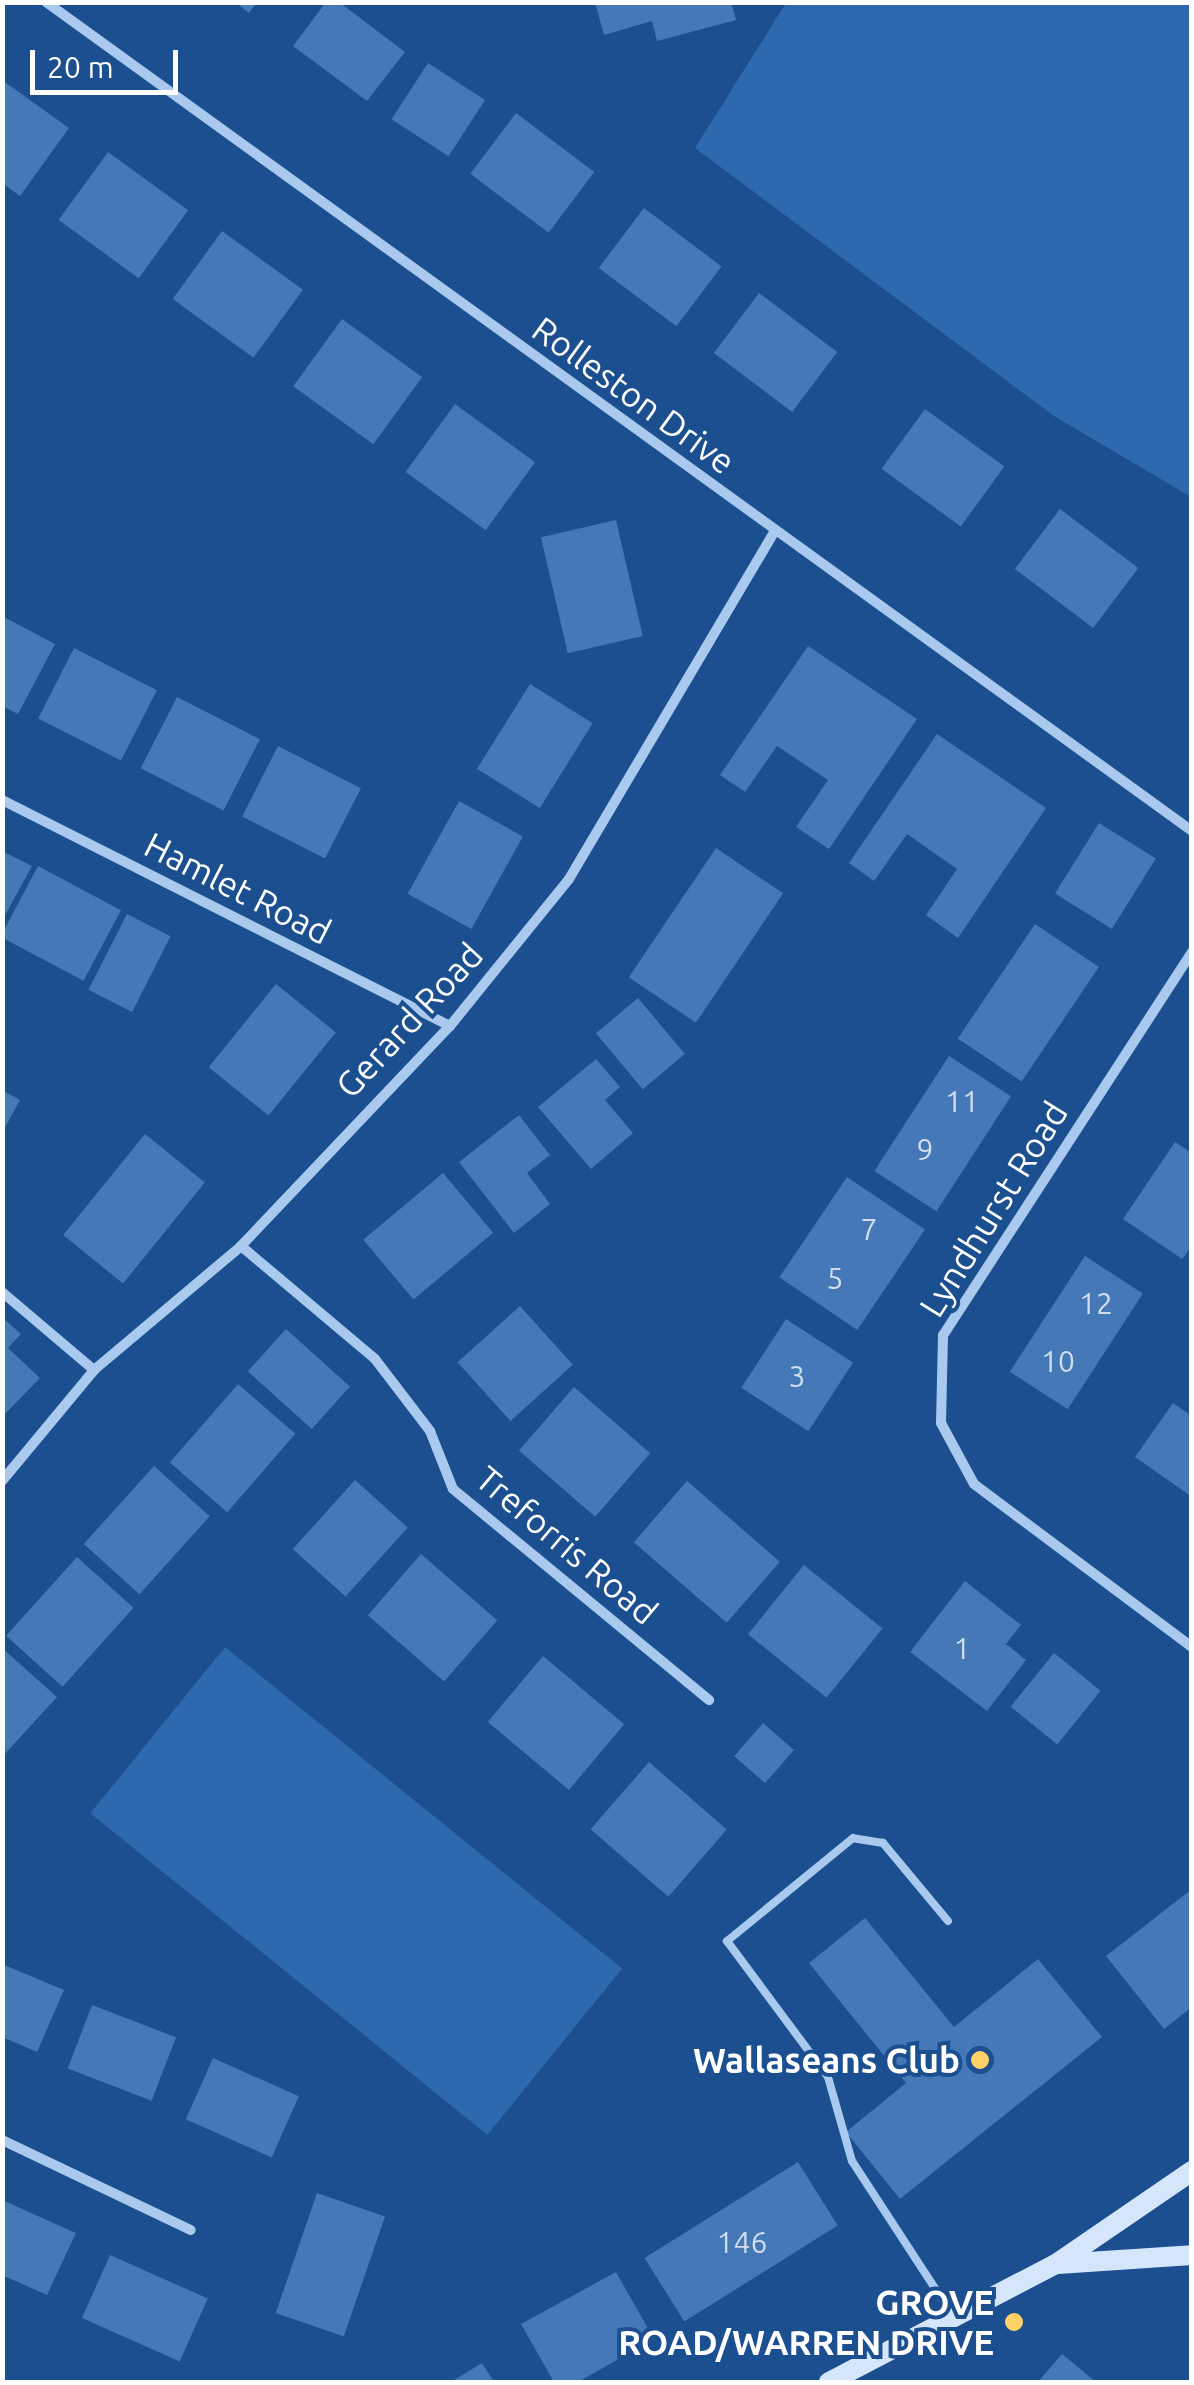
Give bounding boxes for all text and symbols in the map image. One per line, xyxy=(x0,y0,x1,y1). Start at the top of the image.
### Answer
scale bar xyxy=(35,30,182,92)
text: 20 m xyxy=(47,50,114,84)
street label: Rolleston Drive xyxy=(525,307,743,483)
street label: Hamlet Road xyxy=(138,823,338,953)
street label: Gerard Road xyxy=(327,934,491,1106)
house number: 11 xyxy=(945,1083,979,1119)
street label: Lyndhurst Road xyxy=(910,1094,1076,1324)
house number: 9 xyxy=(917,1131,933,1167)
house number: 7 xyxy=(861,1211,877,1247)
house number: 5 xyxy=(827,1260,843,1296)
house number: 12 xyxy=(1079,1285,1113,1321)
house number: 10 xyxy=(1041,1343,1075,1379)
house number: 3 xyxy=(789,1358,805,1394)
street label: Treforris Road xyxy=(468,1457,666,1633)
house number: 1 xyxy=(954,1630,970,1666)
place label: Wallaseans Club xyxy=(693,2039,960,2081)
marker: Wallaseans Club xyxy=(969,2049,991,2071)
house number: 146 xyxy=(717,2224,767,2260)
place label: GROVE ROAD/WARREN DRIVE xyxy=(618,2281,994,2363)
marker: GROVE ROAD/WARREN DRIVE xyxy=(1003,2311,1025,2333)

